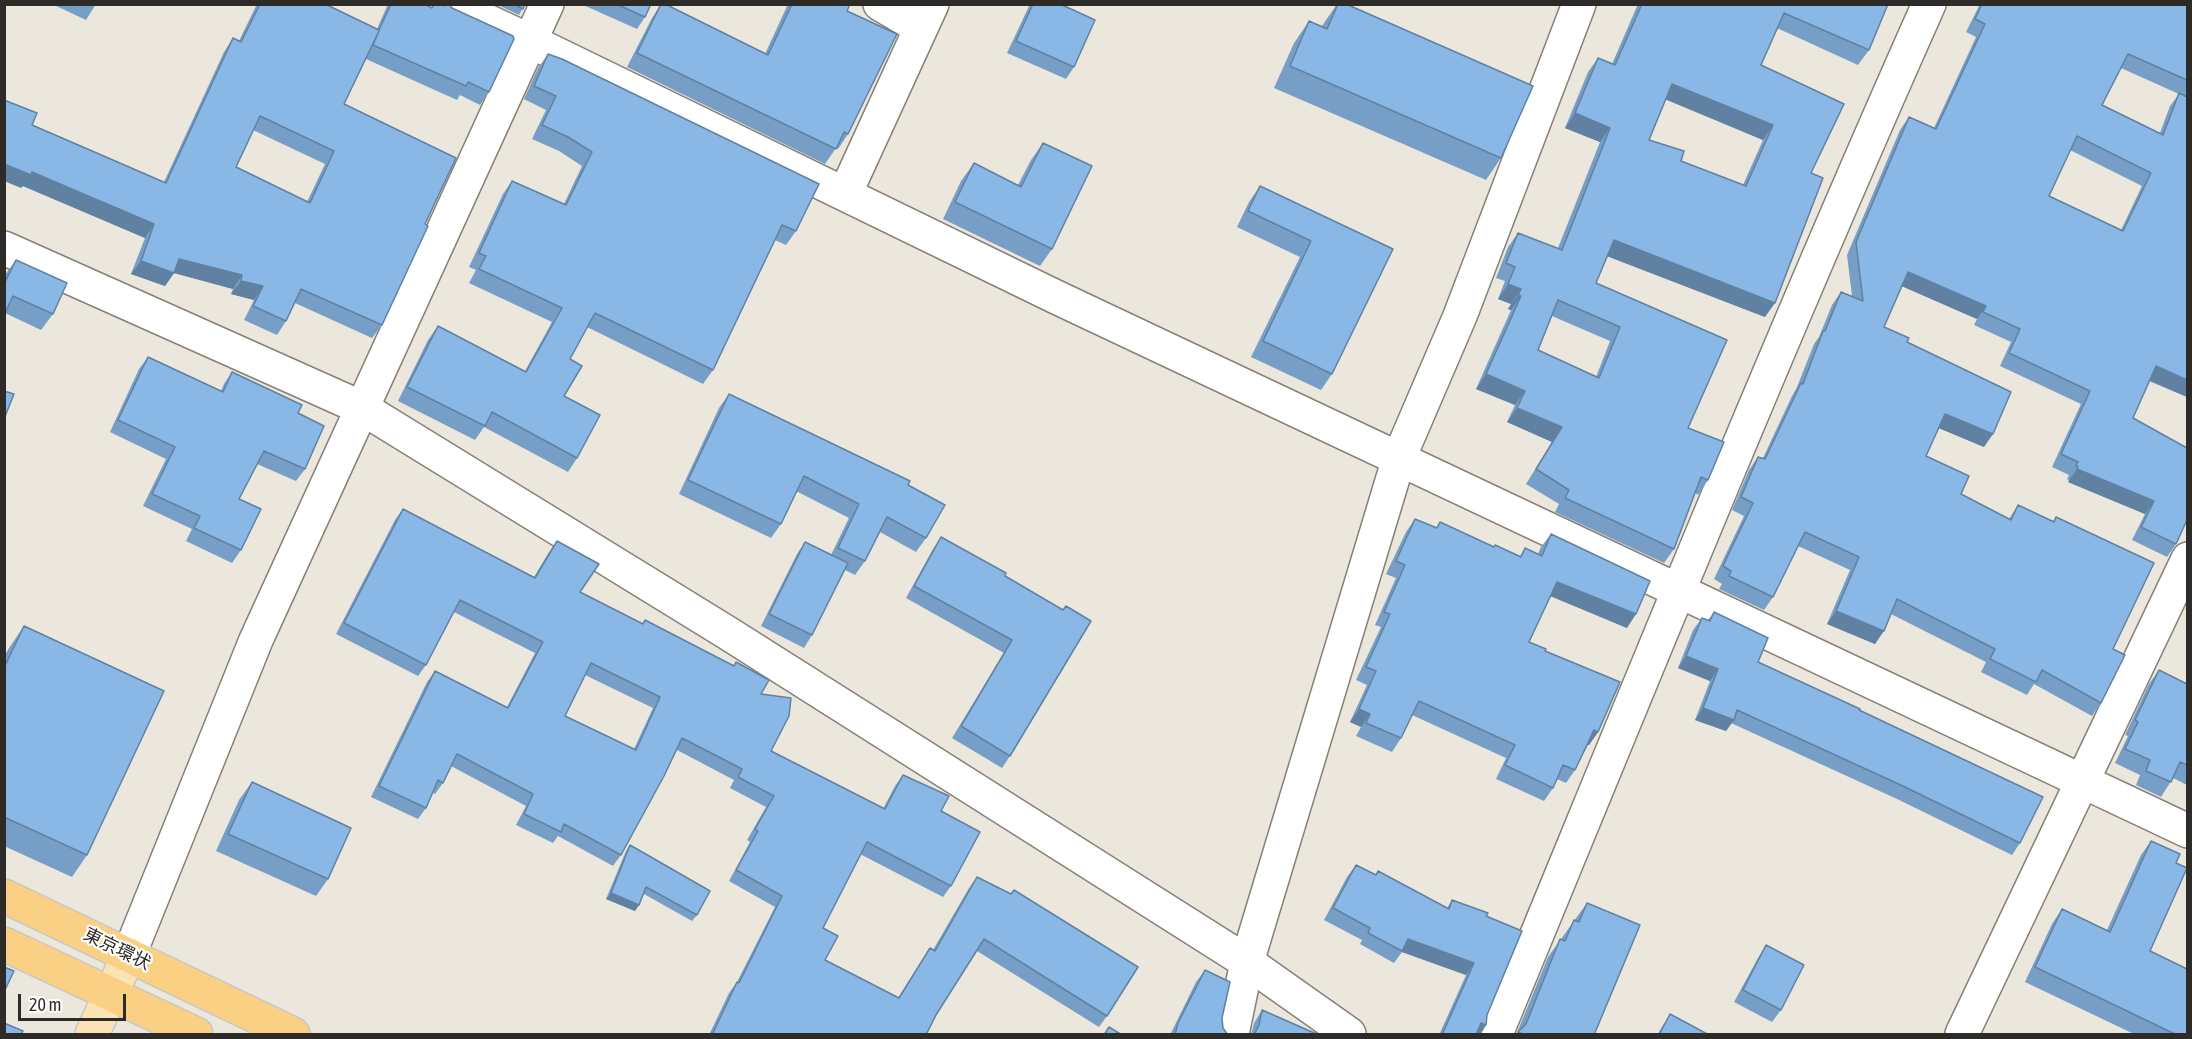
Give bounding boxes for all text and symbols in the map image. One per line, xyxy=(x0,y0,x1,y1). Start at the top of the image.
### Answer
street label: 東京環状 xyxy=(80,924,154,974)
scale bar xyxy=(21,982,129,1020)
text: 20 m xyxy=(29,994,61,1015)

